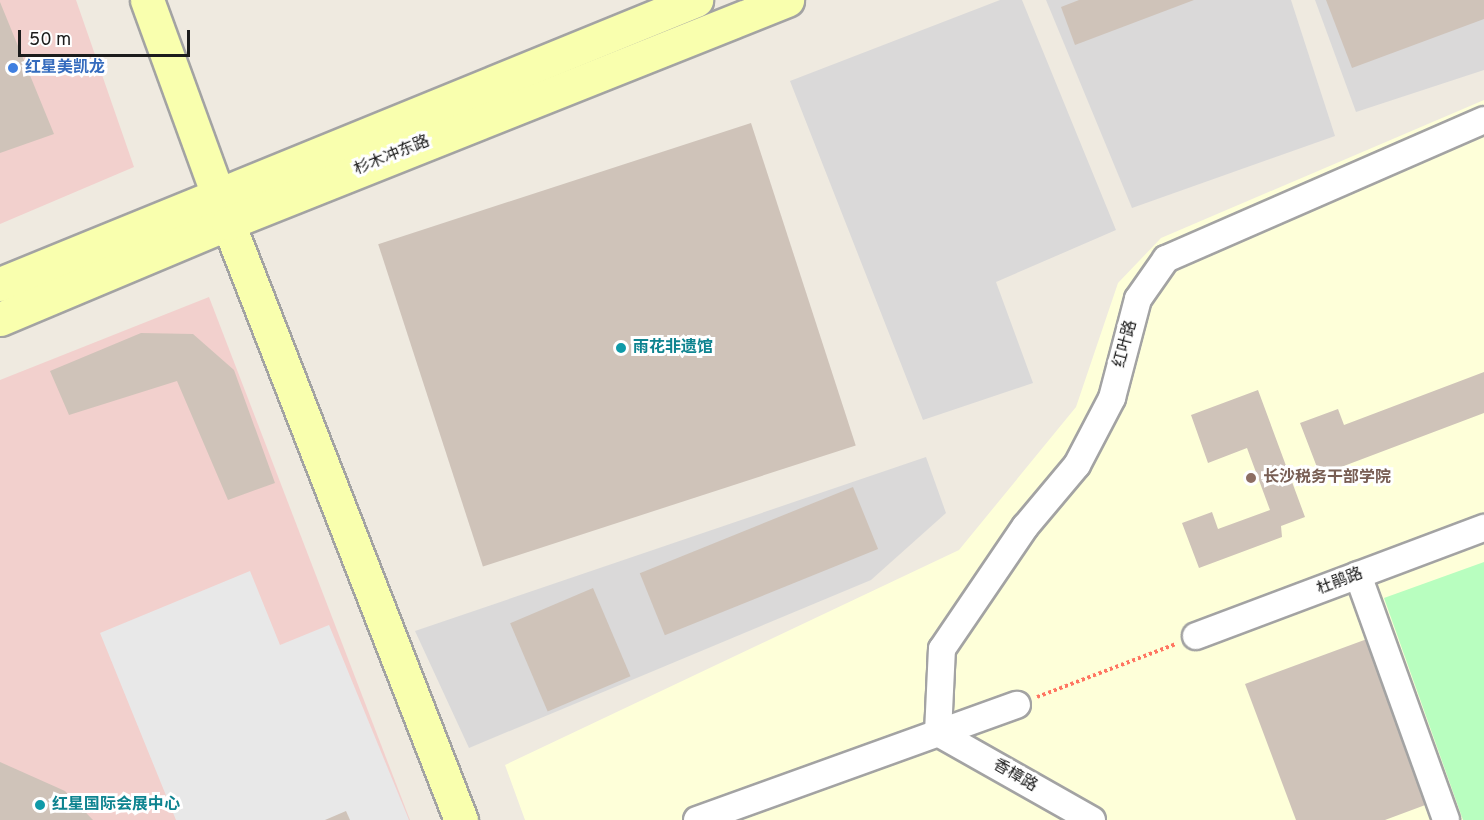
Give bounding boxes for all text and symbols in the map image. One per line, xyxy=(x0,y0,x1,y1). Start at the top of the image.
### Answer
scale bar xyxy=(21,18,194,56)
text: 50 m xyxy=(29,29,71,52)
place label: 红星美凯龙 xyxy=(25,58,105,78)
marker: 红星美凯龙 xyxy=(6,61,20,75)
street label: 杉木冲东路 xyxy=(351,132,433,180)
street label: 红叶路 xyxy=(1111,318,1141,370)
place label: 雨花非遗馆 xyxy=(633,338,713,358)
marker: 雨花非遗馆 xyxy=(614,341,628,355)
place label: 长沙税务干部学院 xyxy=(1263,468,1391,488)
marker: 长沙税务干部学院 xyxy=(1244,471,1258,485)
street label: 杜鹃路 xyxy=(1314,564,1366,600)
street label: 香樟路 xyxy=(989,756,1041,796)
place label: 红星国际会展中心 xyxy=(52,795,180,815)
marker: 红星国际会展中心 xyxy=(33,798,47,812)

